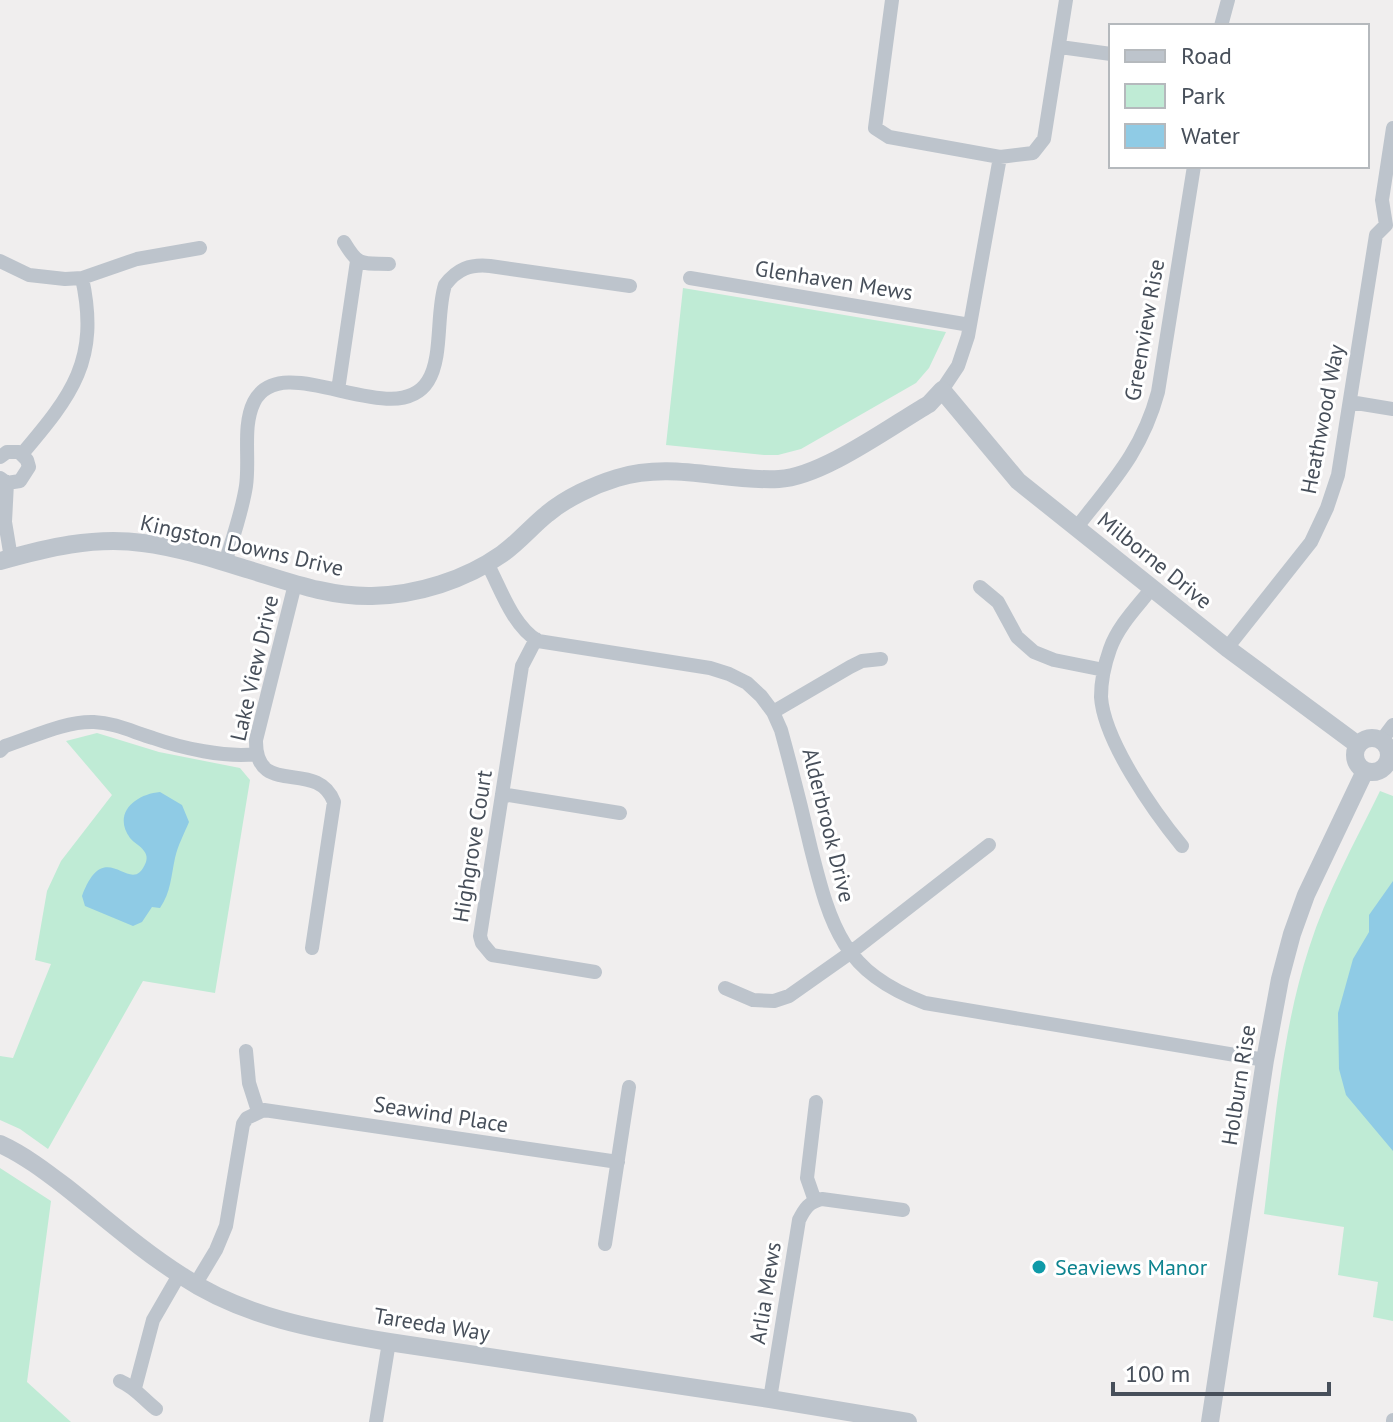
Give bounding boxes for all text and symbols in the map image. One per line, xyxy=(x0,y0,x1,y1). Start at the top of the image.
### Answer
legend xyxy=(1109,24,1369,168)
text: Road xyxy=(1181,40,1232,71)
text: Park xyxy=(1181,80,1226,111)
text: Water xyxy=(1181,120,1240,151)
street label: Glenhaven Mews xyxy=(753,254,915,306)
street label: Greenview Rise xyxy=(1118,257,1170,403)
street label: Heathwood Way xyxy=(1294,341,1350,496)
street label: Milborne Drive xyxy=(1092,505,1218,615)
street label: Kingston Downs Drive xyxy=(138,508,346,582)
street label: Lake View Drive xyxy=(224,592,284,744)
street label: Alderbrook Drive xyxy=(796,745,862,905)
street label: Highgrove Court xyxy=(446,767,498,924)
street label: Holburn Rise xyxy=(1215,1023,1261,1147)
street label: Seawind Place xyxy=(372,1090,510,1138)
street label: Arlia Mews xyxy=(743,1240,787,1346)
place label: Seaviews Manor xyxy=(1055,1253,1208,1281)
marker: Seaviews Manor xyxy=(1030,1258,1048,1276)
street label: Tareeda Way xyxy=(372,1301,493,1347)
scale bar xyxy=(1113,1346,1329,1396)
text: 100 m xyxy=(1125,1358,1190,1389)

